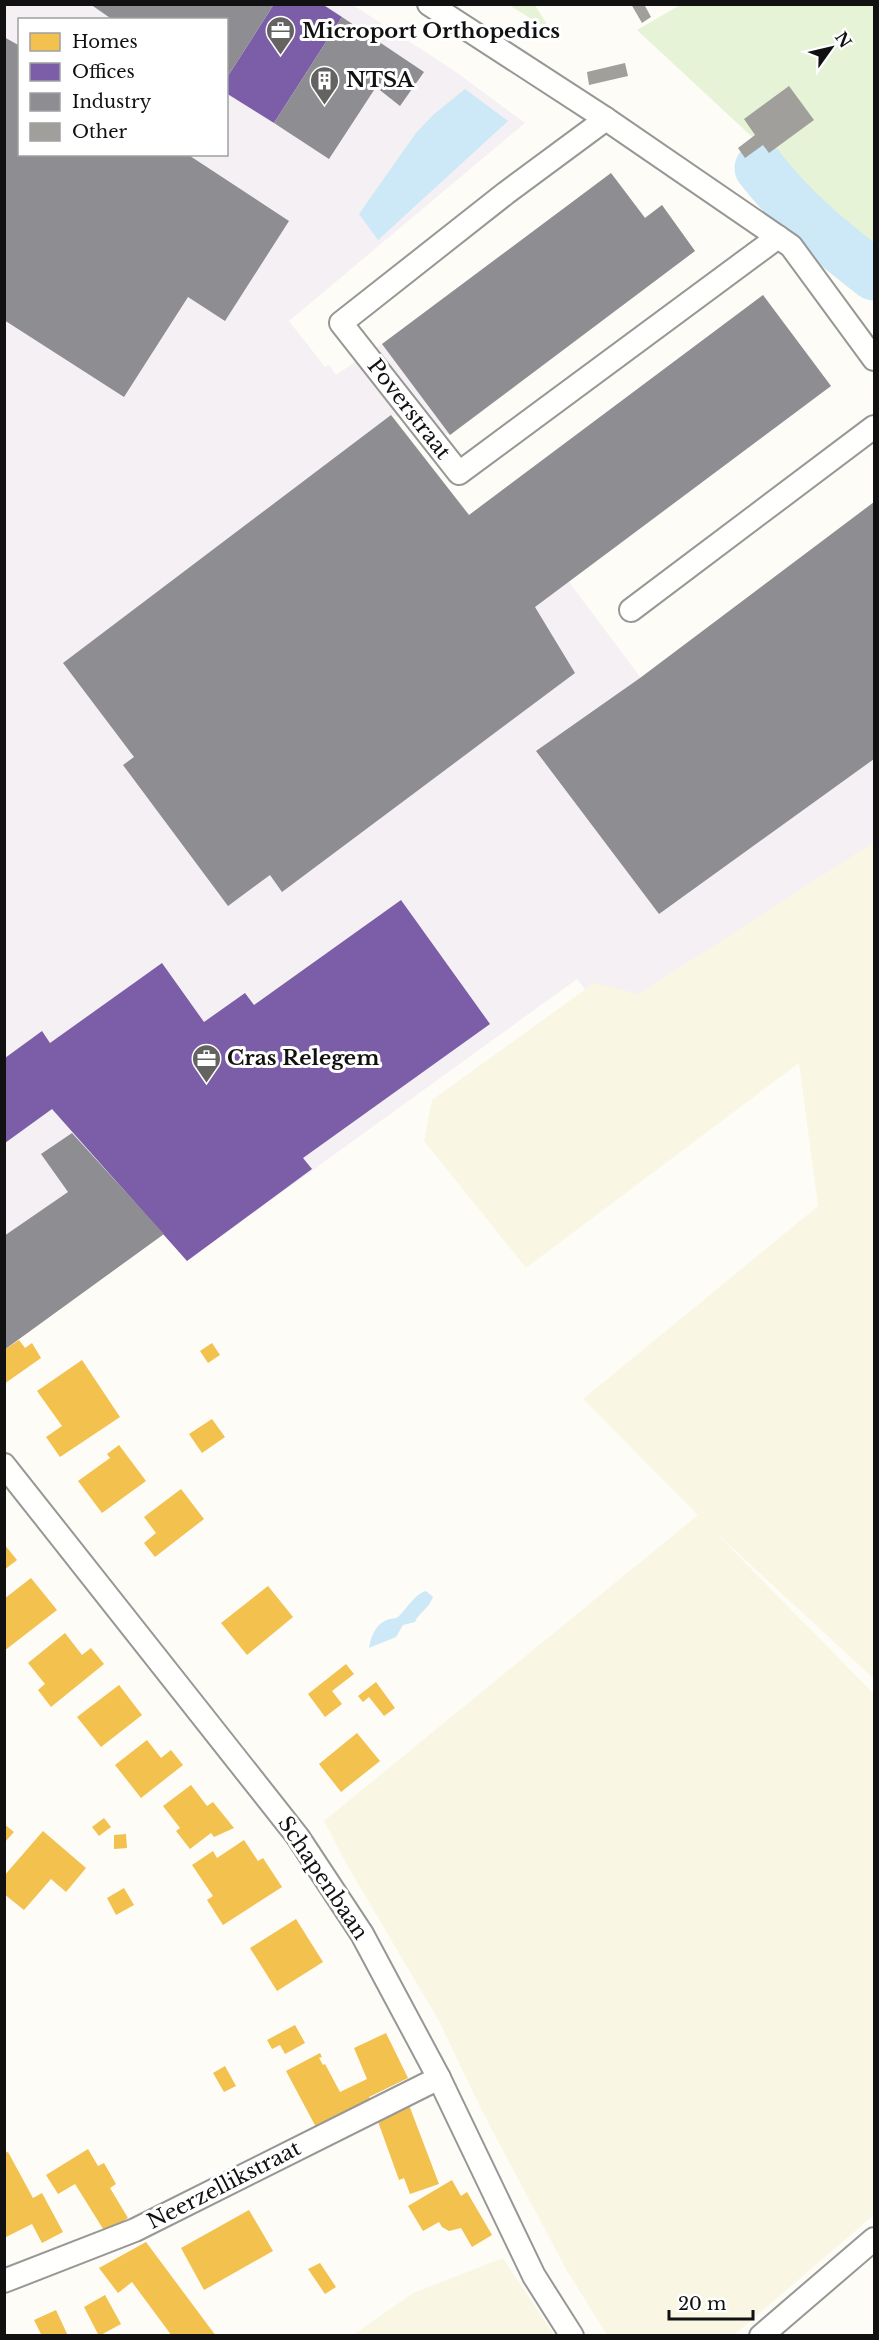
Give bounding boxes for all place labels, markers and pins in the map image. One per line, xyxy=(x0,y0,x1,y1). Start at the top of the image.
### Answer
office icon: Microport Orthopedics xyxy=(265,15,297,57)
place label: Microport Orthopedics xyxy=(302,18,560,44)
building icon: NTSA xyxy=(309,64,341,106)
place label: NTSA xyxy=(346,67,415,93)
office icon: Cras Relegem xyxy=(190,1042,222,1084)
place label: Cras Relegem xyxy=(227,1045,379,1071)

